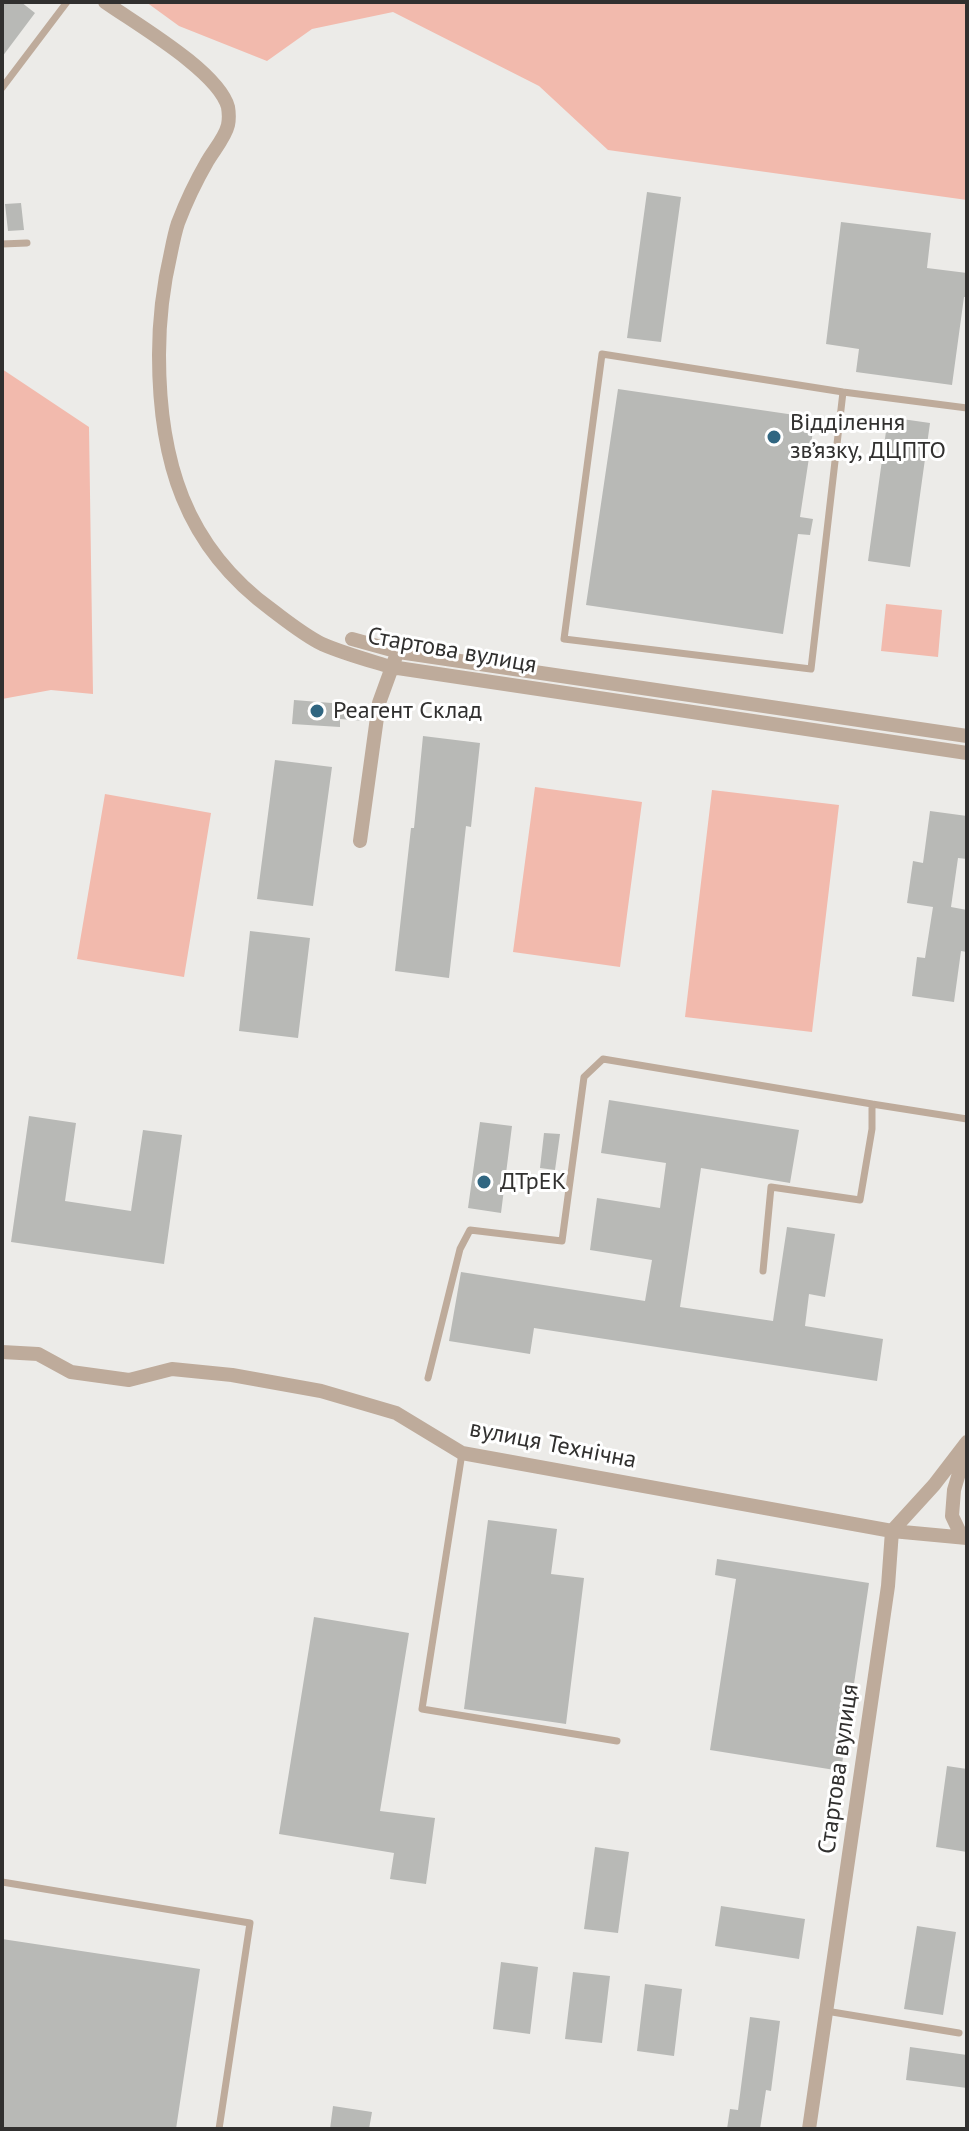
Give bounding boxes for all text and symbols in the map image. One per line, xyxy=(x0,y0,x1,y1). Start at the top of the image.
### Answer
place label: Відділення зв’язку, ДЦПТО xyxy=(790,409,946,465)
marker: Відділення зв’язку, ДЦПТО xyxy=(765,428,783,446)
street label: Стартова вулиця xyxy=(365,622,539,680)
place label: Реагент Склад xyxy=(333,697,482,725)
marker: Реагент Склад xyxy=(308,702,326,720)
place label: ДТрЕК xyxy=(500,1168,566,1196)
marker: ДТрЕК xyxy=(475,1173,493,1191)
street label: вулиця Технічна xyxy=(467,1415,639,1475)
street label: Стартова вулиця xyxy=(813,1682,865,1856)

